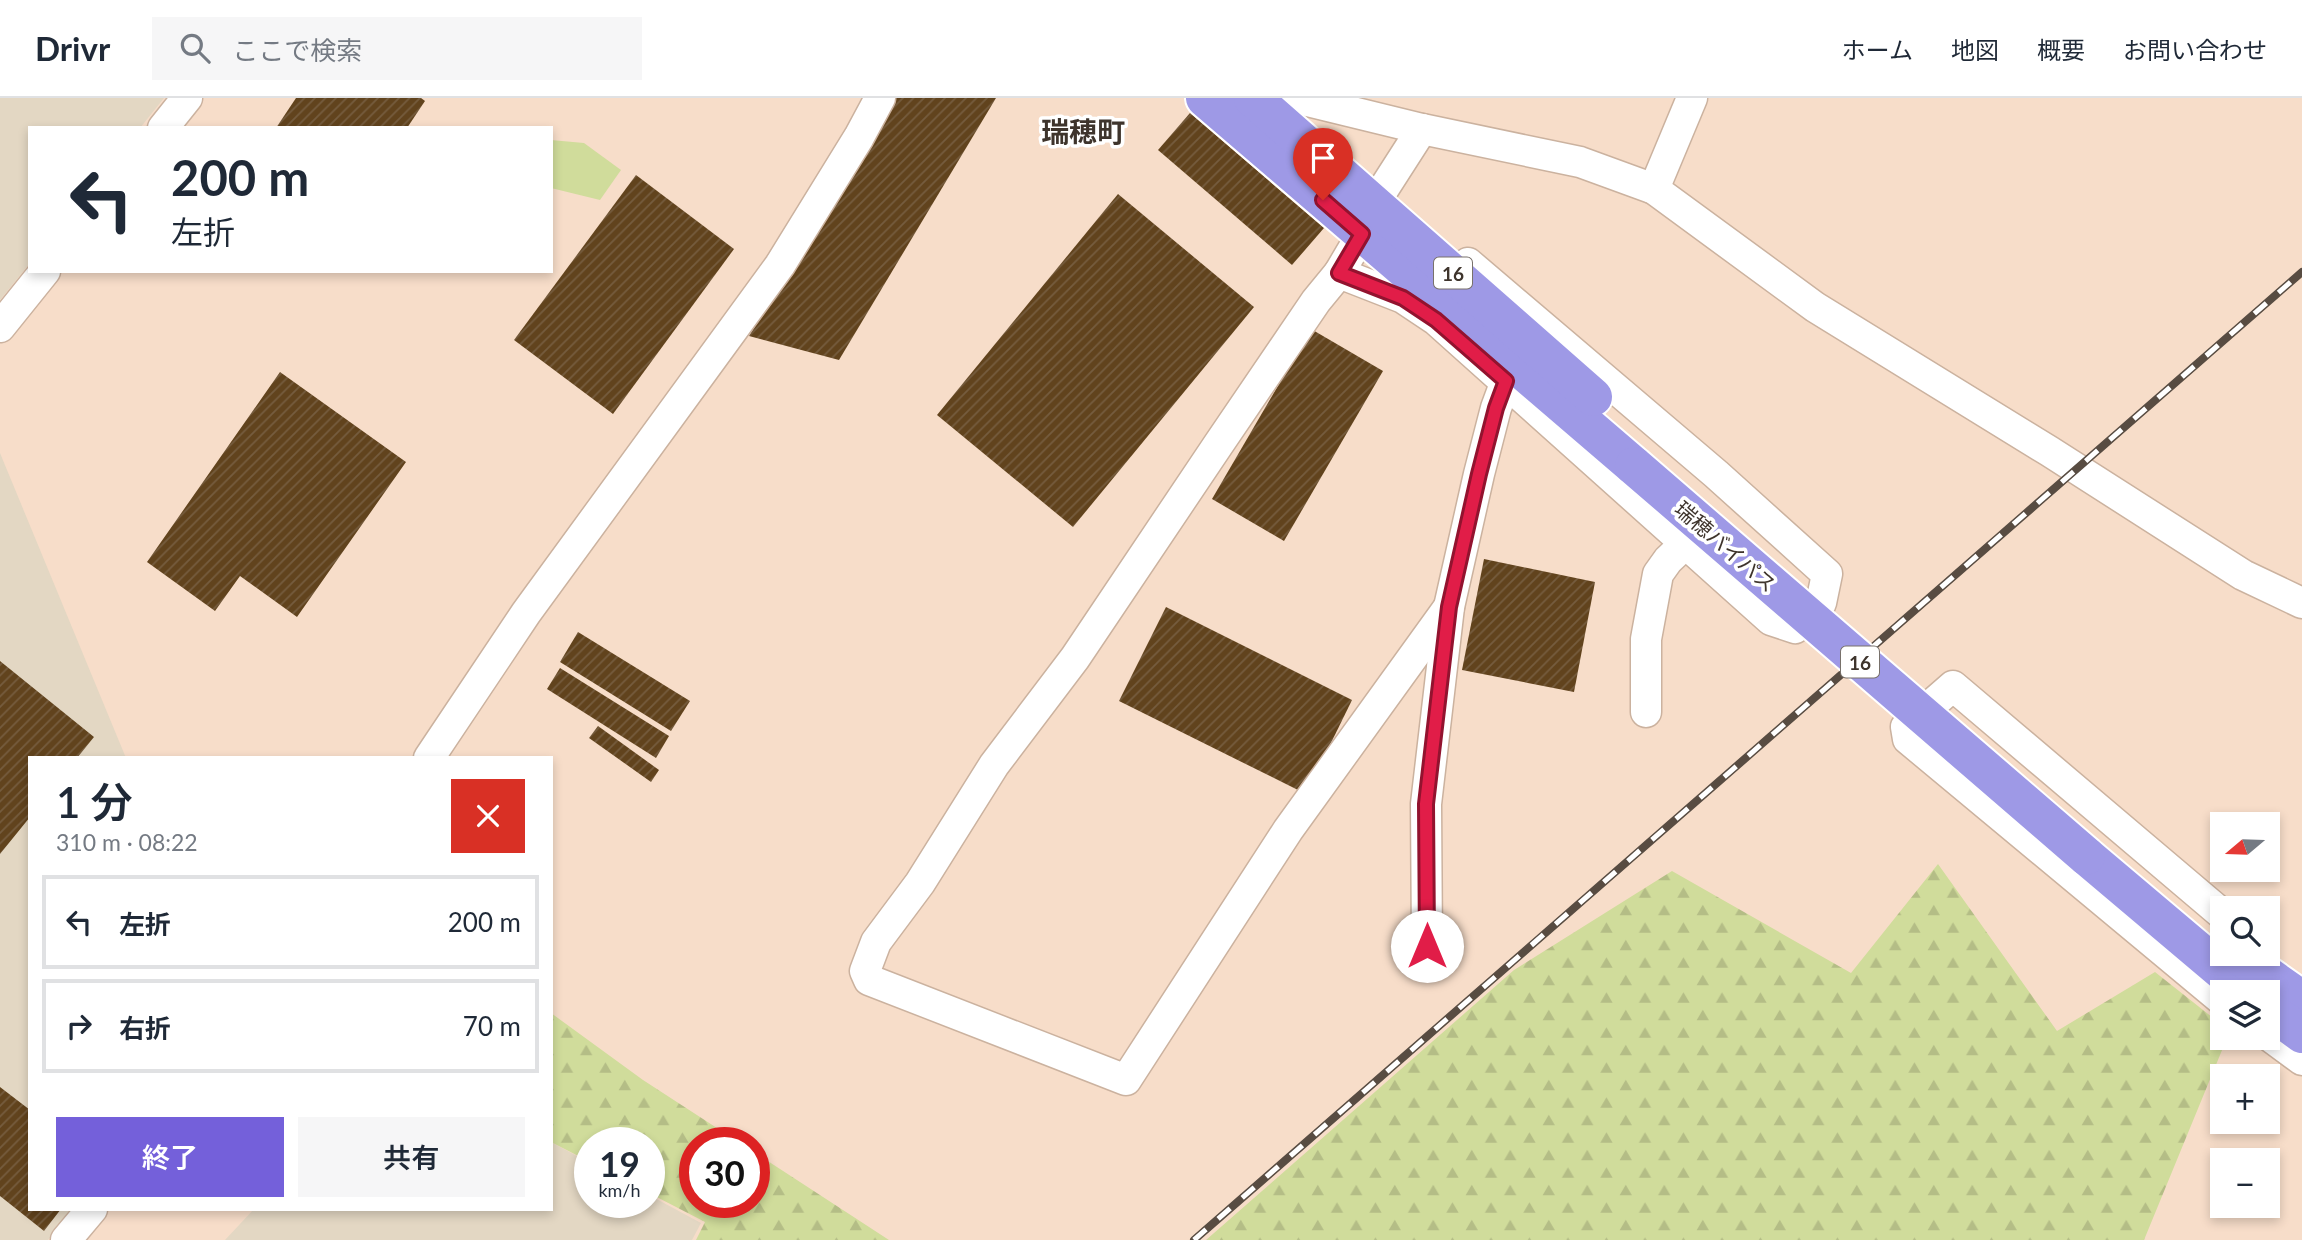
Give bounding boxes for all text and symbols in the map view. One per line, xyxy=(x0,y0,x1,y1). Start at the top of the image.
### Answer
search box xyxy=(152,17,642,80)
text: Drivr xyxy=(35,28,110,68)
icon: search xyxy=(176,29,214,67)
text: ここで検索 xyxy=(232,34,362,66)
text: ホーム xyxy=(1842,35,1913,64)
text: 地図 xyxy=(1951,35,1999,64)
text: 概要 xyxy=(2037,35,2085,64)
text: お問い合わせ xyxy=(2123,35,2267,64)
district label: 瑞穂町 xyxy=(1041,114,1125,148)
pin xyxy=(1293,128,1353,200)
icon: arrive xyxy=(1304,139,1342,177)
text: 200 m xyxy=(171,148,309,206)
icon: left xyxy=(56,154,147,245)
text: 左折 xyxy=(171,212,235,251)
road number: 16 xyxy=(1434,258,1472,288)
street label: 瑞穂バイパス xyxy=(1670,495,1782,597)
road number: 16 xyxy=(1841,646,1879,678)
text: 1 分 xyxy=(56,777,133,827)
button: close xyxy=(451,779,525,853)
north arrow xyxy=(2210,812,2280,882)
map controls xyxy=(2210,812,2280,1218)
text: 310 m · 08:22 xyxy=(56,828,198,856)
button: search xyxy=(2210,896,2280,966)
icon: left xyxy=(60,903,98,941)
text: 200 m xyxy=(448,906,521,938)
text: 左折 xyxy=(119,908,171,940)
position arrow xyxy=(1390,909,1464,983)
button: layers xyxy=(2210,980,2280,1050)
icon: right xyxy=(60,1007,98,1045)
text: 70 m xyxy=(463,1010,521,1042)
text: 右折 xyxy=(119,1012,171,1044)
button: + xyxy=(2210,1064,2280,1134)
button: 終了 xyxy=(56,1117,284,1197)
button: 共有 xyxy=(298,1117,525,1197)
speed limit sign: 30 xyxy=(679,1127,770,1218)
text: 19 xyxy=(599,1142,640,1184)
button: − xyxy=(2210,1148,2280,1218)
text: km/h xyxy=(598,1179,641,1201)

